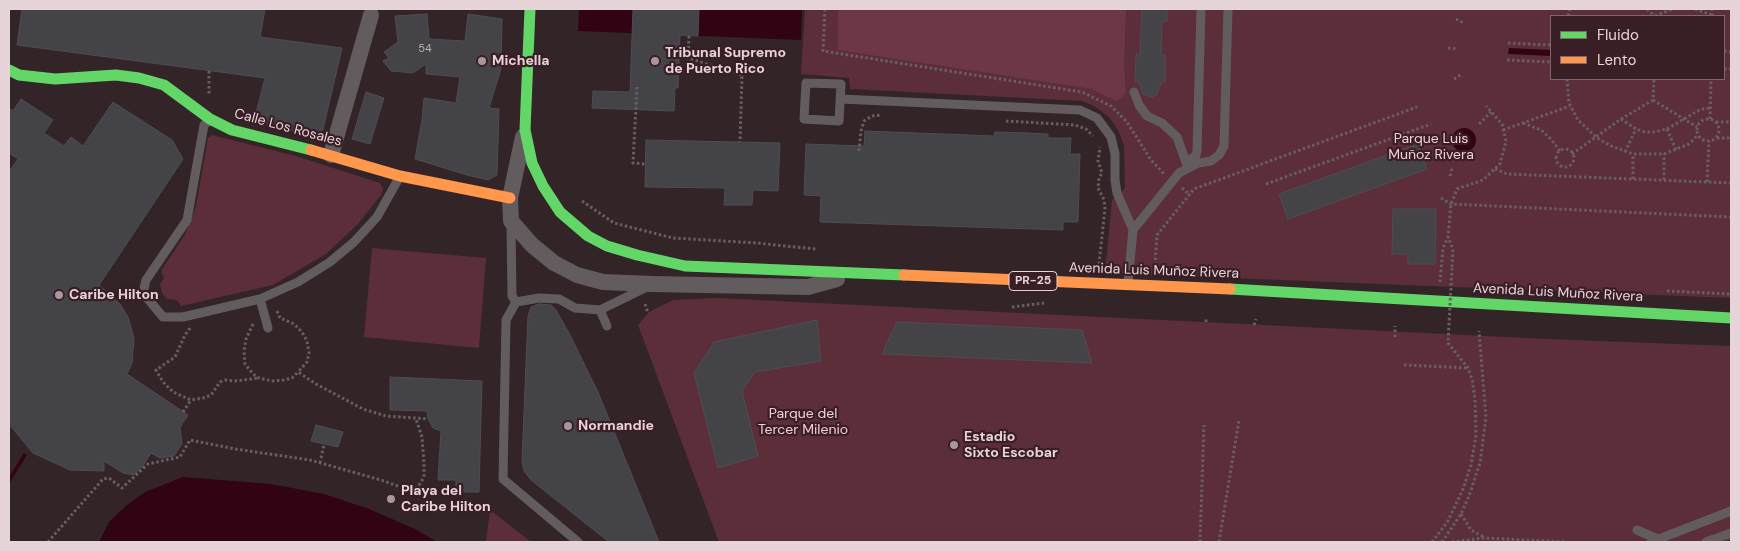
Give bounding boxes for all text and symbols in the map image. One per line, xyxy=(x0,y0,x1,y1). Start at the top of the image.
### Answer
legend xyxy=(1550,15,1725,80)
text: Fluido xyxy=(1597,25,1639,45)
house number: 54 xyxy=(418,42,432,56)
place label: Tribunal Supremo de Puerto Rico xyxy=(665,45,786,78)
text: Lento xyxy=(1597,50,1636,70)
place label: Michella xyxy=(492,53,549,69)
marker: Michella xyxy=(476,55,488,67)
marker: Tribunal Supremo de Puerto Rico xyxy=(649,55,661,67)
street label: Calle Los Rosales xyxy=(232,106,344,150)
park label: Parque Luis Muñoz Rivera xyxy=(1388,131,1474,164)
street label: Avenida Luis Muñoz Rivera xyxy=(1069,260,1239,282)
road number: PR-25 xyxy=(1009,272,1057,290)
street label: Avenida Luis Muñoz Rivera xyxy=(1473,280,1643,306)
place label: Caribe Hilton xyxy=(69,287,159,303)
marker: Caribe Hilton xyxy=(53,289,65,301)
park label: Parque del Tercer Milenio xyxy=(758,406,848,438)
place label: Normandie xyxy=(578,418,654,434)
marker: Normandie xyxy=(562,420,574,432)
place label: Estadio Sixto Escobar xyxy=(964,429,1058,462)
marker: Estadio Sixto Escobar xyxy=(948,439,960,451)
place label: Playa del Caribe Hilton xyxy=(401,483,491,516)
marker: Playa del Caribe Hilton xyxy=(385,493,397,505)

